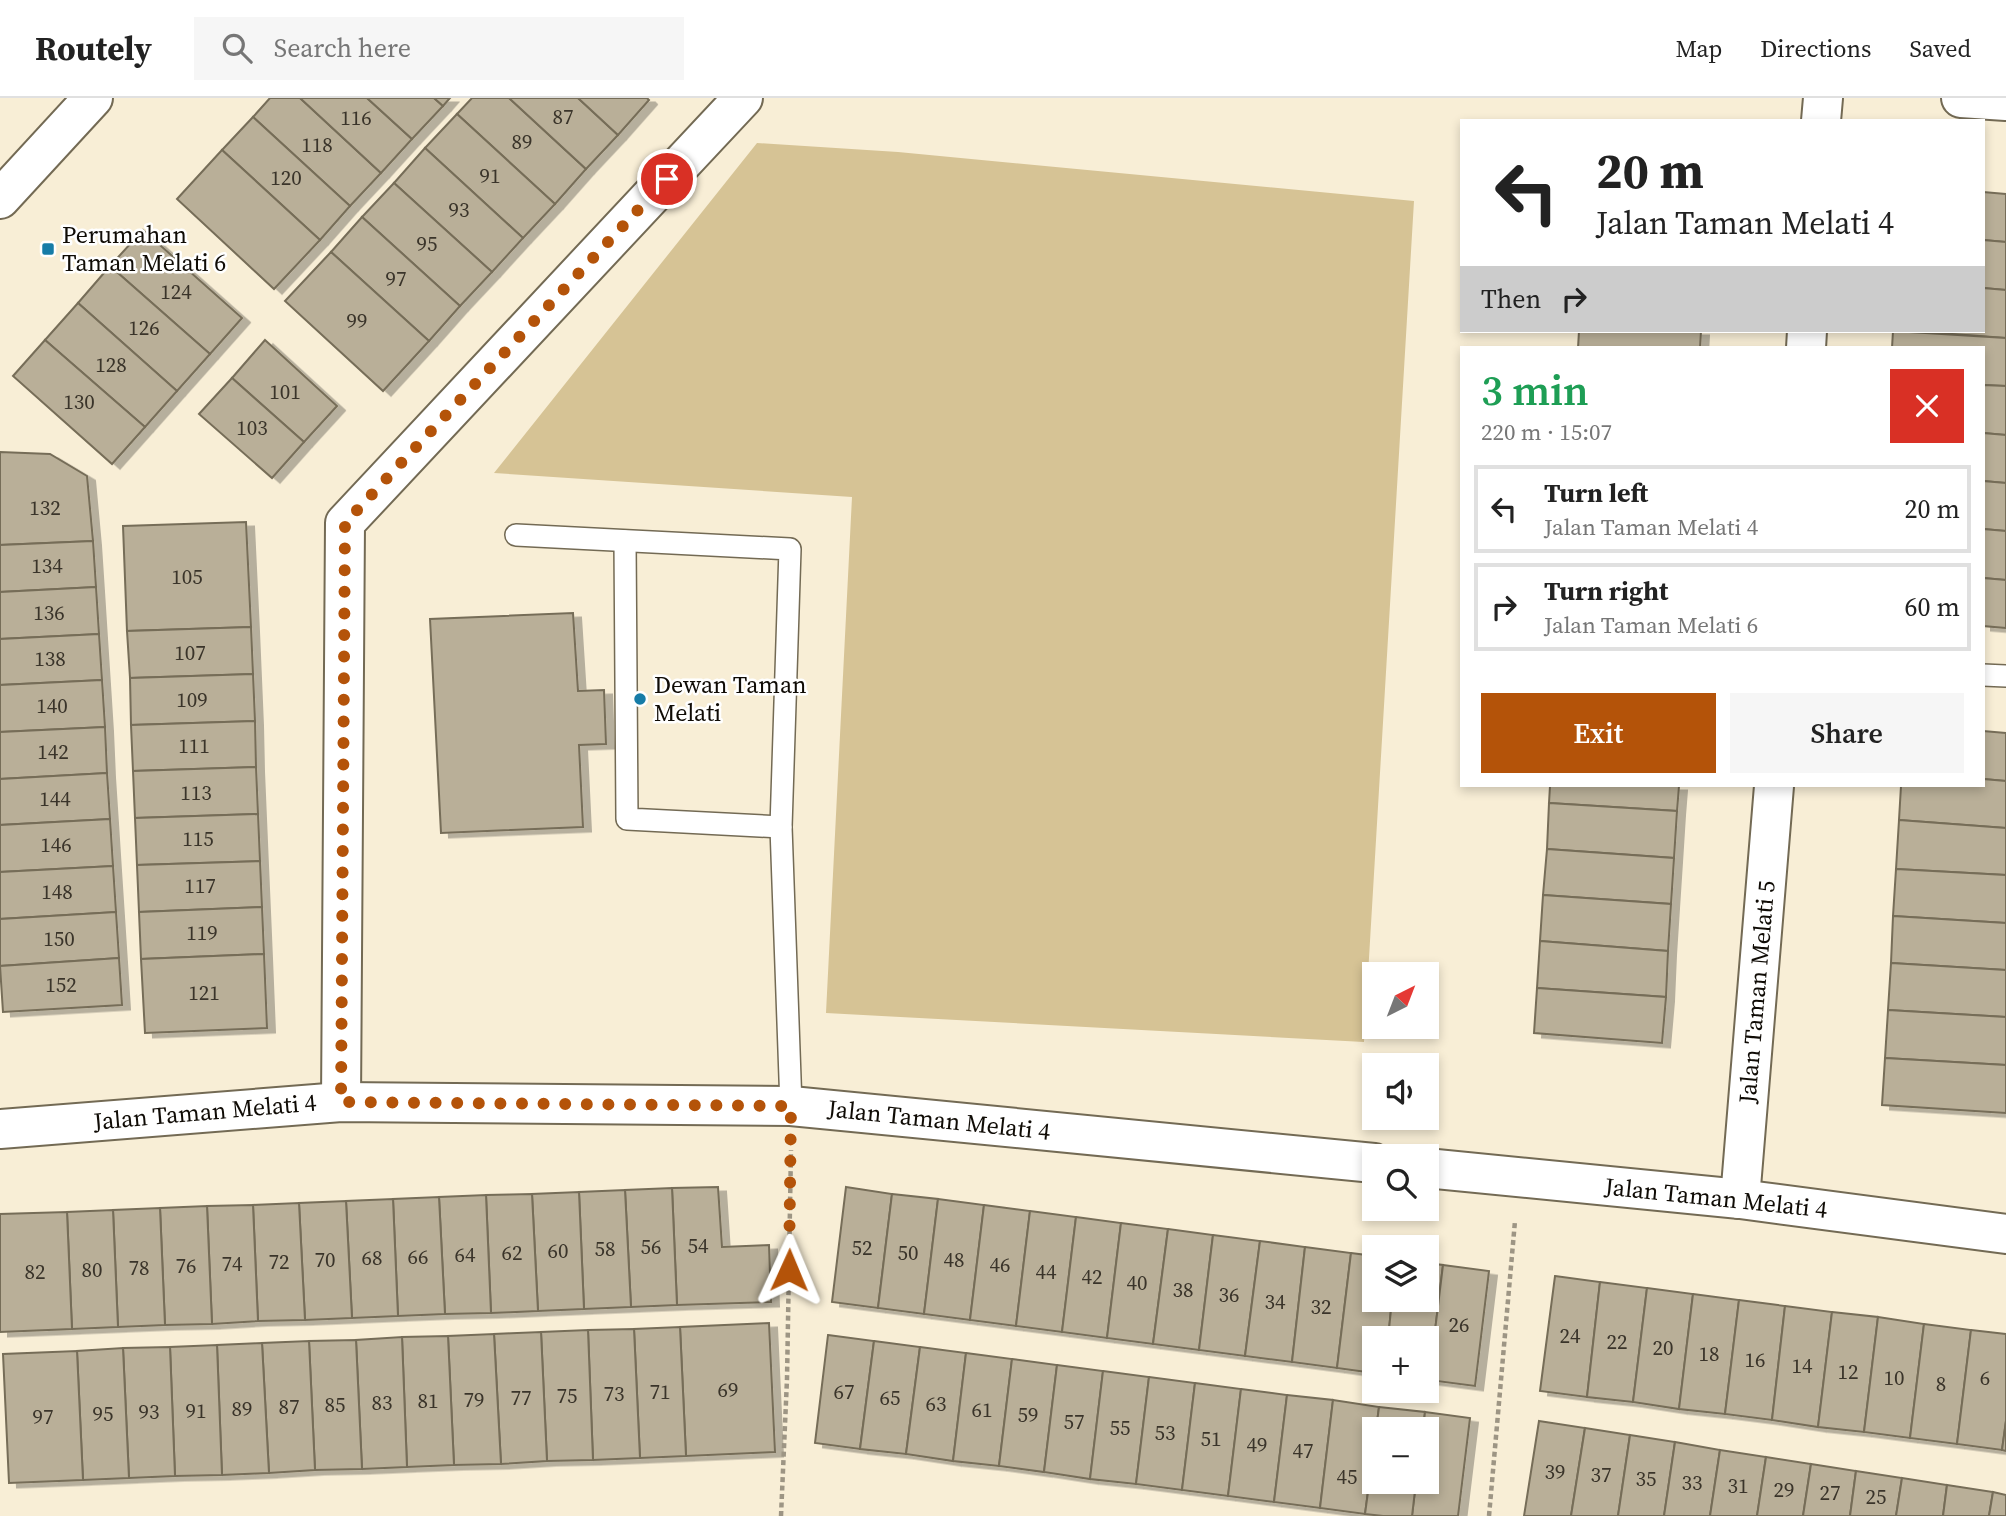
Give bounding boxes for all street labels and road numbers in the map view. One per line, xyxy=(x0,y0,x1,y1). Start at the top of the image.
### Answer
street label: Jalan Taman Melati 5 xyxy=(1730,879,1783,1106)
street label: Jalan Taman Melati 4 xyxy=(91,1085,318,1138)
street label: Jalan Taman Melati 4 xyxy=(825,1091,1052,1148)
street label: Jalan Taman Melati 4 xyxy=(1602,1169,1829,1226)

